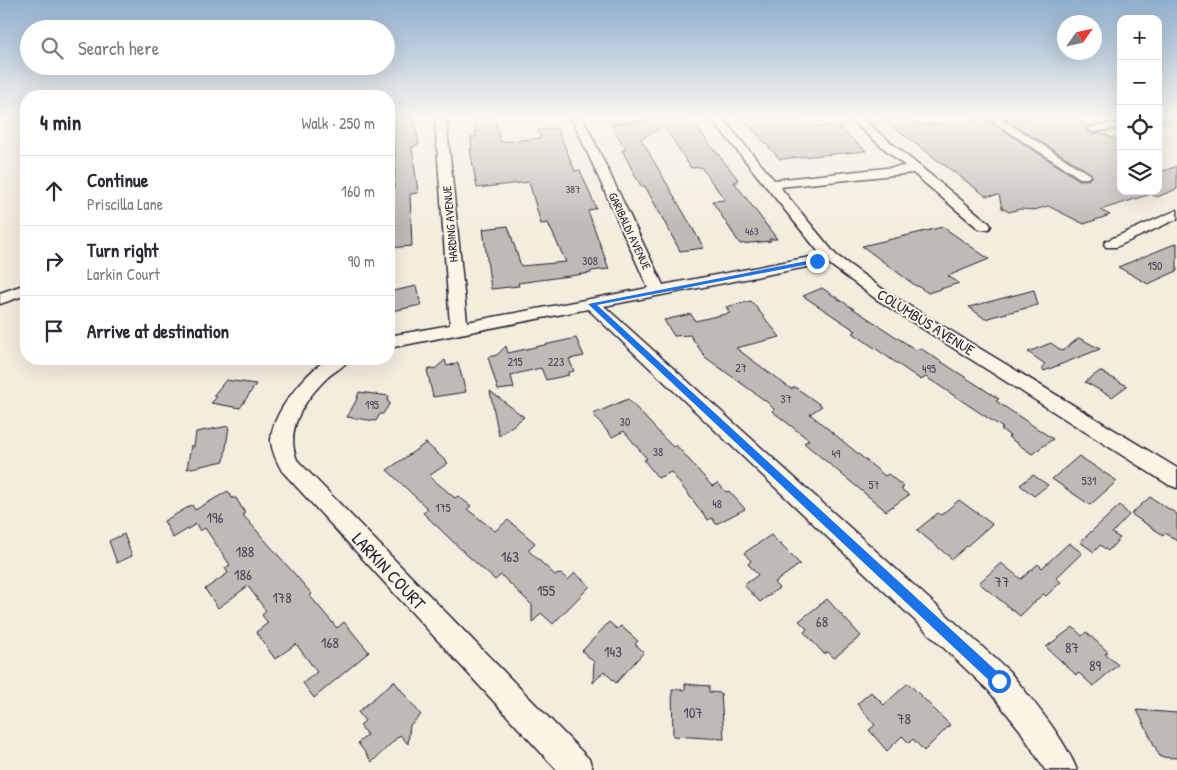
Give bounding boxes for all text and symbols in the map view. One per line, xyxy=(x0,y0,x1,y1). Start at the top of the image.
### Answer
north arrow xyxy=(1057,15,1102,60)
map controls xyxy=(1117,15,1162,195)
button: + xyxy=(1117,15,1162,60)
search box xyxy=(20,20,395,75)
icon: search xyxy=(38,34,66,62)
text: Search here xyxy=(78,35,159,61)
button: − xyxy=(1117,60,1162,105)
button: locate xyxy=(1117,105,1162,150)
text: 4 min xyxy=(40,108,81,137)
text: Walk · 250 m xyxy=(301,112,375,134)
button: layers xyxy=(1117,150,1162,195)
text: Continue xyxy=(87,167,148,193)
icon: ahead xyxy=(40,177,68,205)
text: 160 m xyxy=(341,180,375,202)
house number: 387 xyxy=(565,182,581,196)
street label: HARDING AVENUE xyxy=(438,184,462,263)
street label: GARIBALDI AVENUE xyxy=(605,189,656,273)
text: Priscilla Lane xyxy=(87,193,163,215)
house number: 463 xyxy=(745,224,759,238)
text: Turn right xyxy=(87,237,158,263)
icon: right xyxy=(40,247,68,275)
text: 90 m xyxy=(347,250,375,272)
route end xyxy=(806,250,829,273)
house number: 308 xyxy=(582,252,598,269)
house number: 150 xyxy=(1148,257,1162,274)
text: Larkin Court xyxy=(87,263,160,285)
street label: COLUMBUS AVENUE xyxy=(873,284,979,360)
icon: arrive xyxy=(40,317,68,345)
text: Arrive at destination xyxy=(87,318,229,344)
house number: 215 xyxy=(507,353,523,370)
house number: 223 xyxy=(548,353,564,370)
house number: 27 xyxy=(735,359,747,376)
house number: 495 xyxy=(922,360,936,377)
house number: 37 xyxy=(780,390,792,407)
house number: 195 xyxy=(365,396,379,413)
house number: 30 xyxy=(620,413,630,430)
house number: 38 xyxy=(653,443,663,460)
house number: 49 xyxy=(832,445,841,462)
house number: 531 xyxy=(1082,472,1096,489)
house number: 57 xyxy=(868,476,880,493)
house number: 48 xyxy=(712,495,722,512)
house number: 175 xyxy=(435,499,451,516)
house number: 196 xyxy=(207,507,223,528)
street label: LARKIN COURT xyxy=(347,527,432,616)
house number: 188 xyxy=(236,541,254,562)
house number: 163 xyxy=(501,546,519,567)
house number: 186 xyxy=(234,564,252,585)
house number: 77 xyxy=(995,571,1009,592)
house number: 155 xyxy=(537,580,556,601)
house number: 178 xyxy=(272,587,292,608)
house number: 68 xyxy=(816,611,828,632)
house number: 168 xyxy=(321,632,339,653)
house number: 87 xyxy=(1065,637,1079,658)
house number: 143 xyxy=(604,641,622,662)
house number: 89 xyxy=(1089,655,1101,676)
route start xyxy=(988,670,1011,693)
house number: 107 xyxy=(683,702,703,723)
house number: 78 xyxy=(897,708,911,729)

